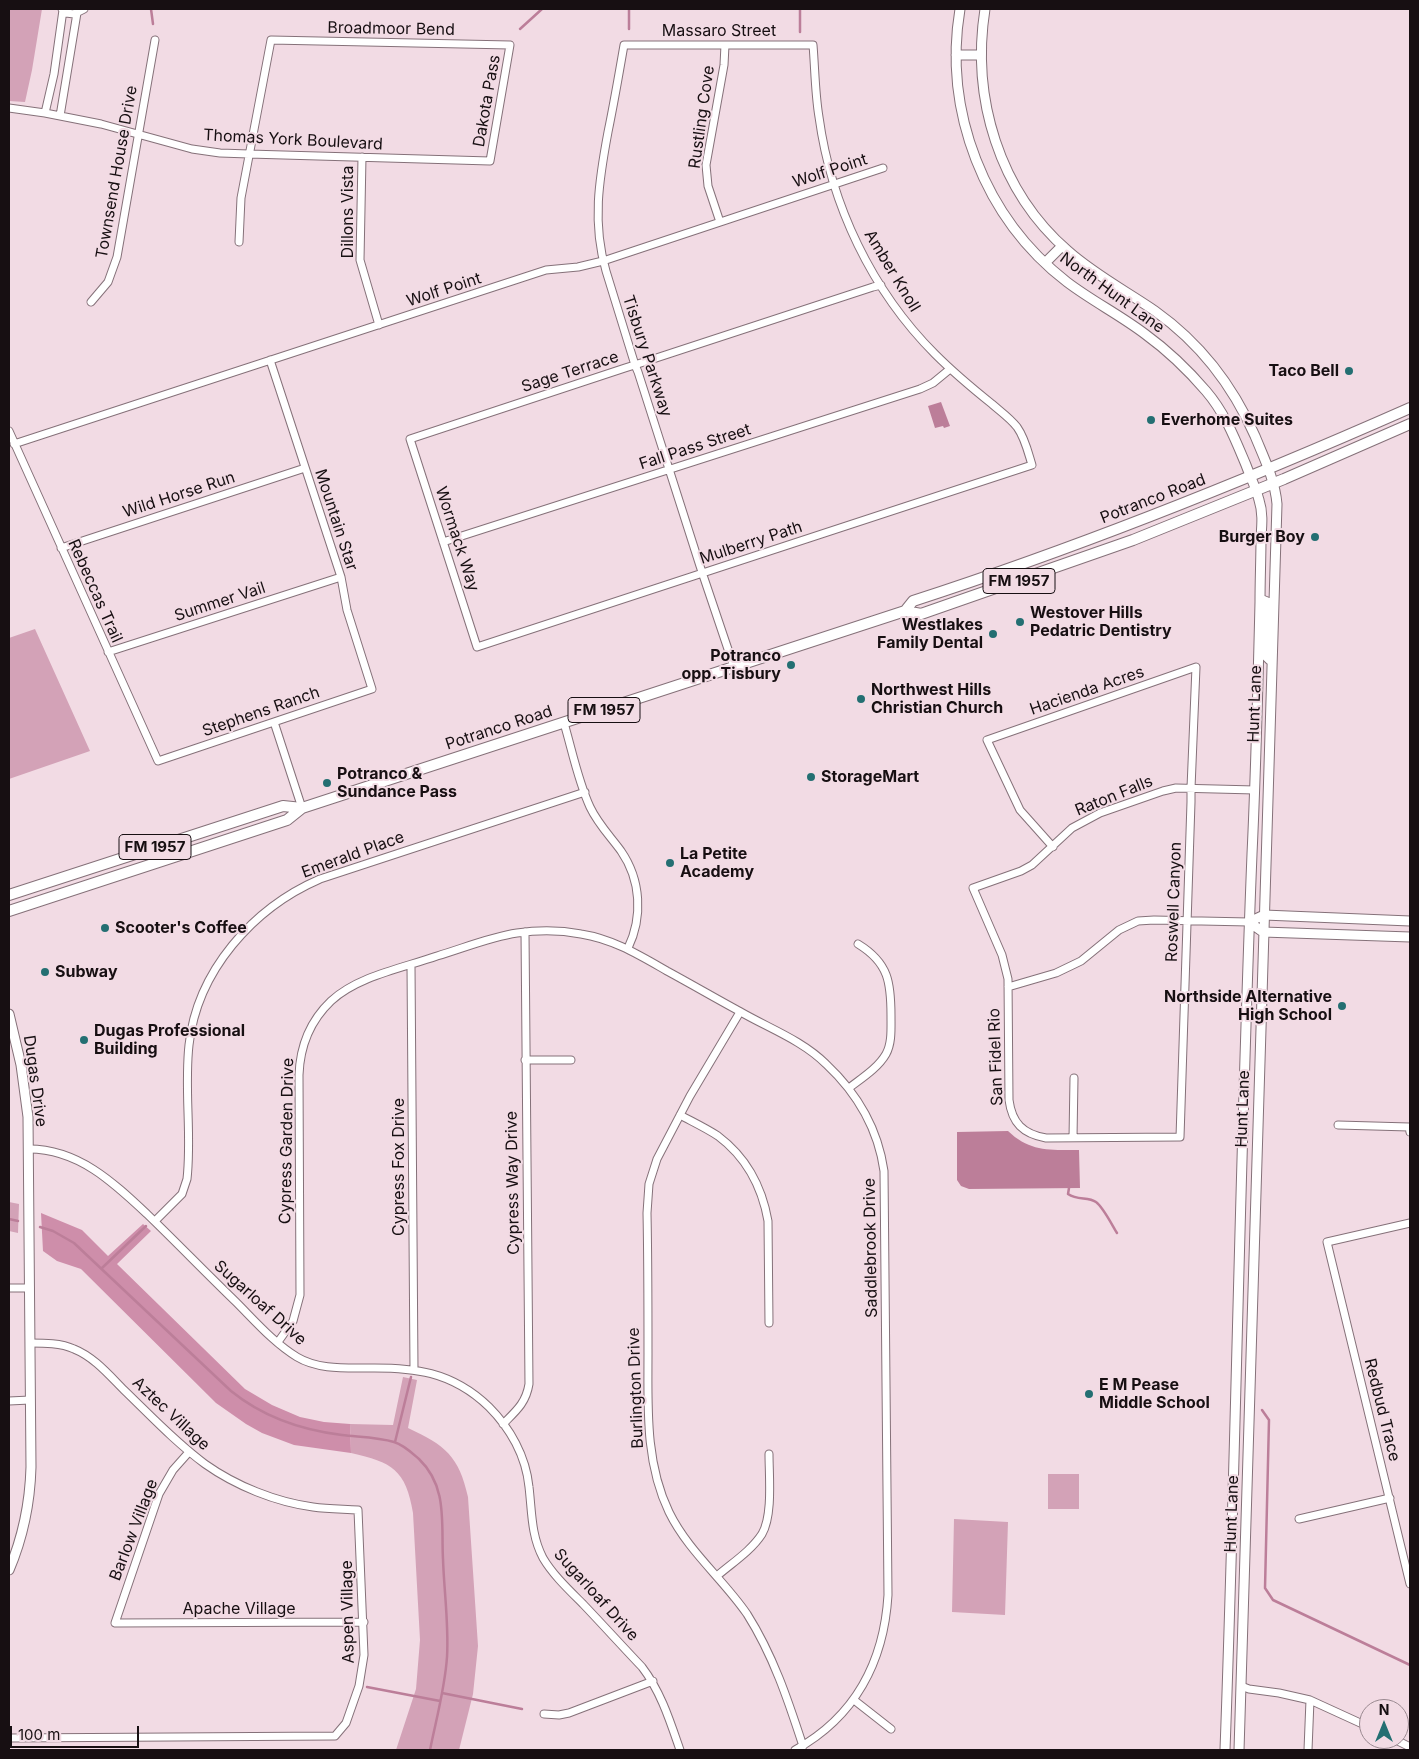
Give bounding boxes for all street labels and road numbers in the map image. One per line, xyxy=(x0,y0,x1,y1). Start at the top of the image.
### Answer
street label: Broadmoor Bend xyxy=(327,18,455,40)
street label: Massaro Street xyxy=(662,21,776,41)
street label: Dakota Pass xyxy=(469,53,505,149)
street label: Rustling Cove xyxy=(685,64,719,170)
street label: Townsend House Drive xyxy=(92,84,142,260)
street label: Thomas York Boulevard xyxy=(203,126,383,154)
street label: Wolf Point xyxy=(790,150,870,192)
street label: Dillons Vista xyxy=(338,166,358,258)
street label: Amber Knoll xyxy=(860,227,924,315)
street label: North Hunt Lane xyxy=(1056,249,1168,337)
street label: Wolf Point xyxy=(404,269,484,311)
street label: Tisbury Parkway xyxy=(618,293,676,419)
street label: Sage Terrace xyxy=(519,347,621,397)
street label: Fall Pass Street xyxy=(637,420,753,474)
street label: Mountain Star xyxy=(311,467,361,573)
street label: Wild Horse Run xyxy=(120,468,238,522)
street label: Potranco Road xyxy=(1098,470,1208,528)
street label: Wormack Way xyxy=(431,484,483,594)
street label: Mulberry Path xyxy=(697,517,805,569)
street label: Rebeccas Trail xyxy=(64,536,126,646)
road number: FM 1957 xyxy=(983,568,1055,594)
street label: Summer Vail xyxy=(172,578,268,626)
street label: Hacienda Acres xyxy=(1027,662,1147,720)
street label: Hunt Lane xyxy=(1244,665,1266,743)
street label: Stephens Ranch xyxy=(200,683,322,741)
road number: FM 1957 xyxy=(568,698,640,722)
street label: Potranco Road xyxy=(443,702,555,754)
street label: Raton Falls xyxy=(1072,772,1156,820)
street label: Emerald Place xyxy=(299,828,407,882)
road number: FM 1957 xyxy=(119,834,191,860)
street label: Roswell Canyon xyxy=(1162,842,1186,962)
street label: San Fidel Rio xyxy=(985,1008,1007,1106)
street label: Dugas Drive xyxy=(19,1034,51,1128)
street label: Cypress Garden Drive xyxy=(276,1058,298,1224)
street label: Hunt Lane xyxy=(1232,1070,1254,1148)
street label: Cypress Fox Drive xyxy=(389,1098,409,1236)
street label: Cypress Way Drive xyxy=(502,1111,524,1255)
street label: Saddlebrook Drive xyxy=(860,1178,882,1318)
street label: Sugarloaf Drive xyxy=(210,1257,310,1349)
street label: Burlington Drive xyxy=(624,1327,648,1449)
street label: Redbud Trace xyxy=(1360,1356,1404,1464)
street label: Aztec Village xyxy=(128,1373,214,1455)
street label: Hunt Lane xyxy=(1221,1475,1243,1553)
street label: Barlow Village xyxy=(106,1476,162,1584)
street label: Sugarloaf Drive xyxy=(550,1545,642,1645)
street label: Aspen Village xyxy=(337,1560,359,1664)
street label: Apache Village xyxy=(182,1599,296,1619)

